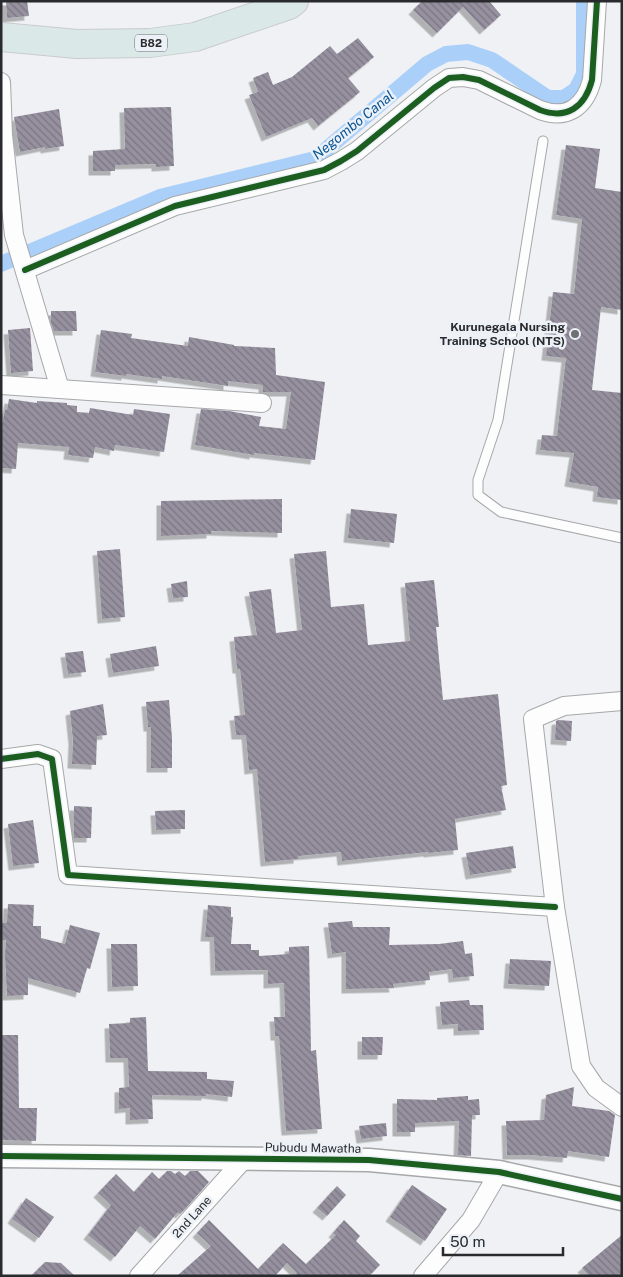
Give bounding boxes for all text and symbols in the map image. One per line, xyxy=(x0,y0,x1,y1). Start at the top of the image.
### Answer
road number: B82 xyxy=(135,34,167,52)
water label: Negombo Canal xyxy=(309,87,397,163)
place label: Kurunegala Nursing Training School (NTS) xyxy=(440,320,565,348)
marker: Kurunegala Nursing Training School (NTS) xyxy=(569,328,581,340)
street label: Pubudu Mawatha xyxy=(265,1140,361,1156)
street label: 2nd Lane xyxy=(170,1193,214,1241)
scale bar xyxy=(443,1224,563,1256)
text: 50 m xyxy=(450,1233,485,1250)

